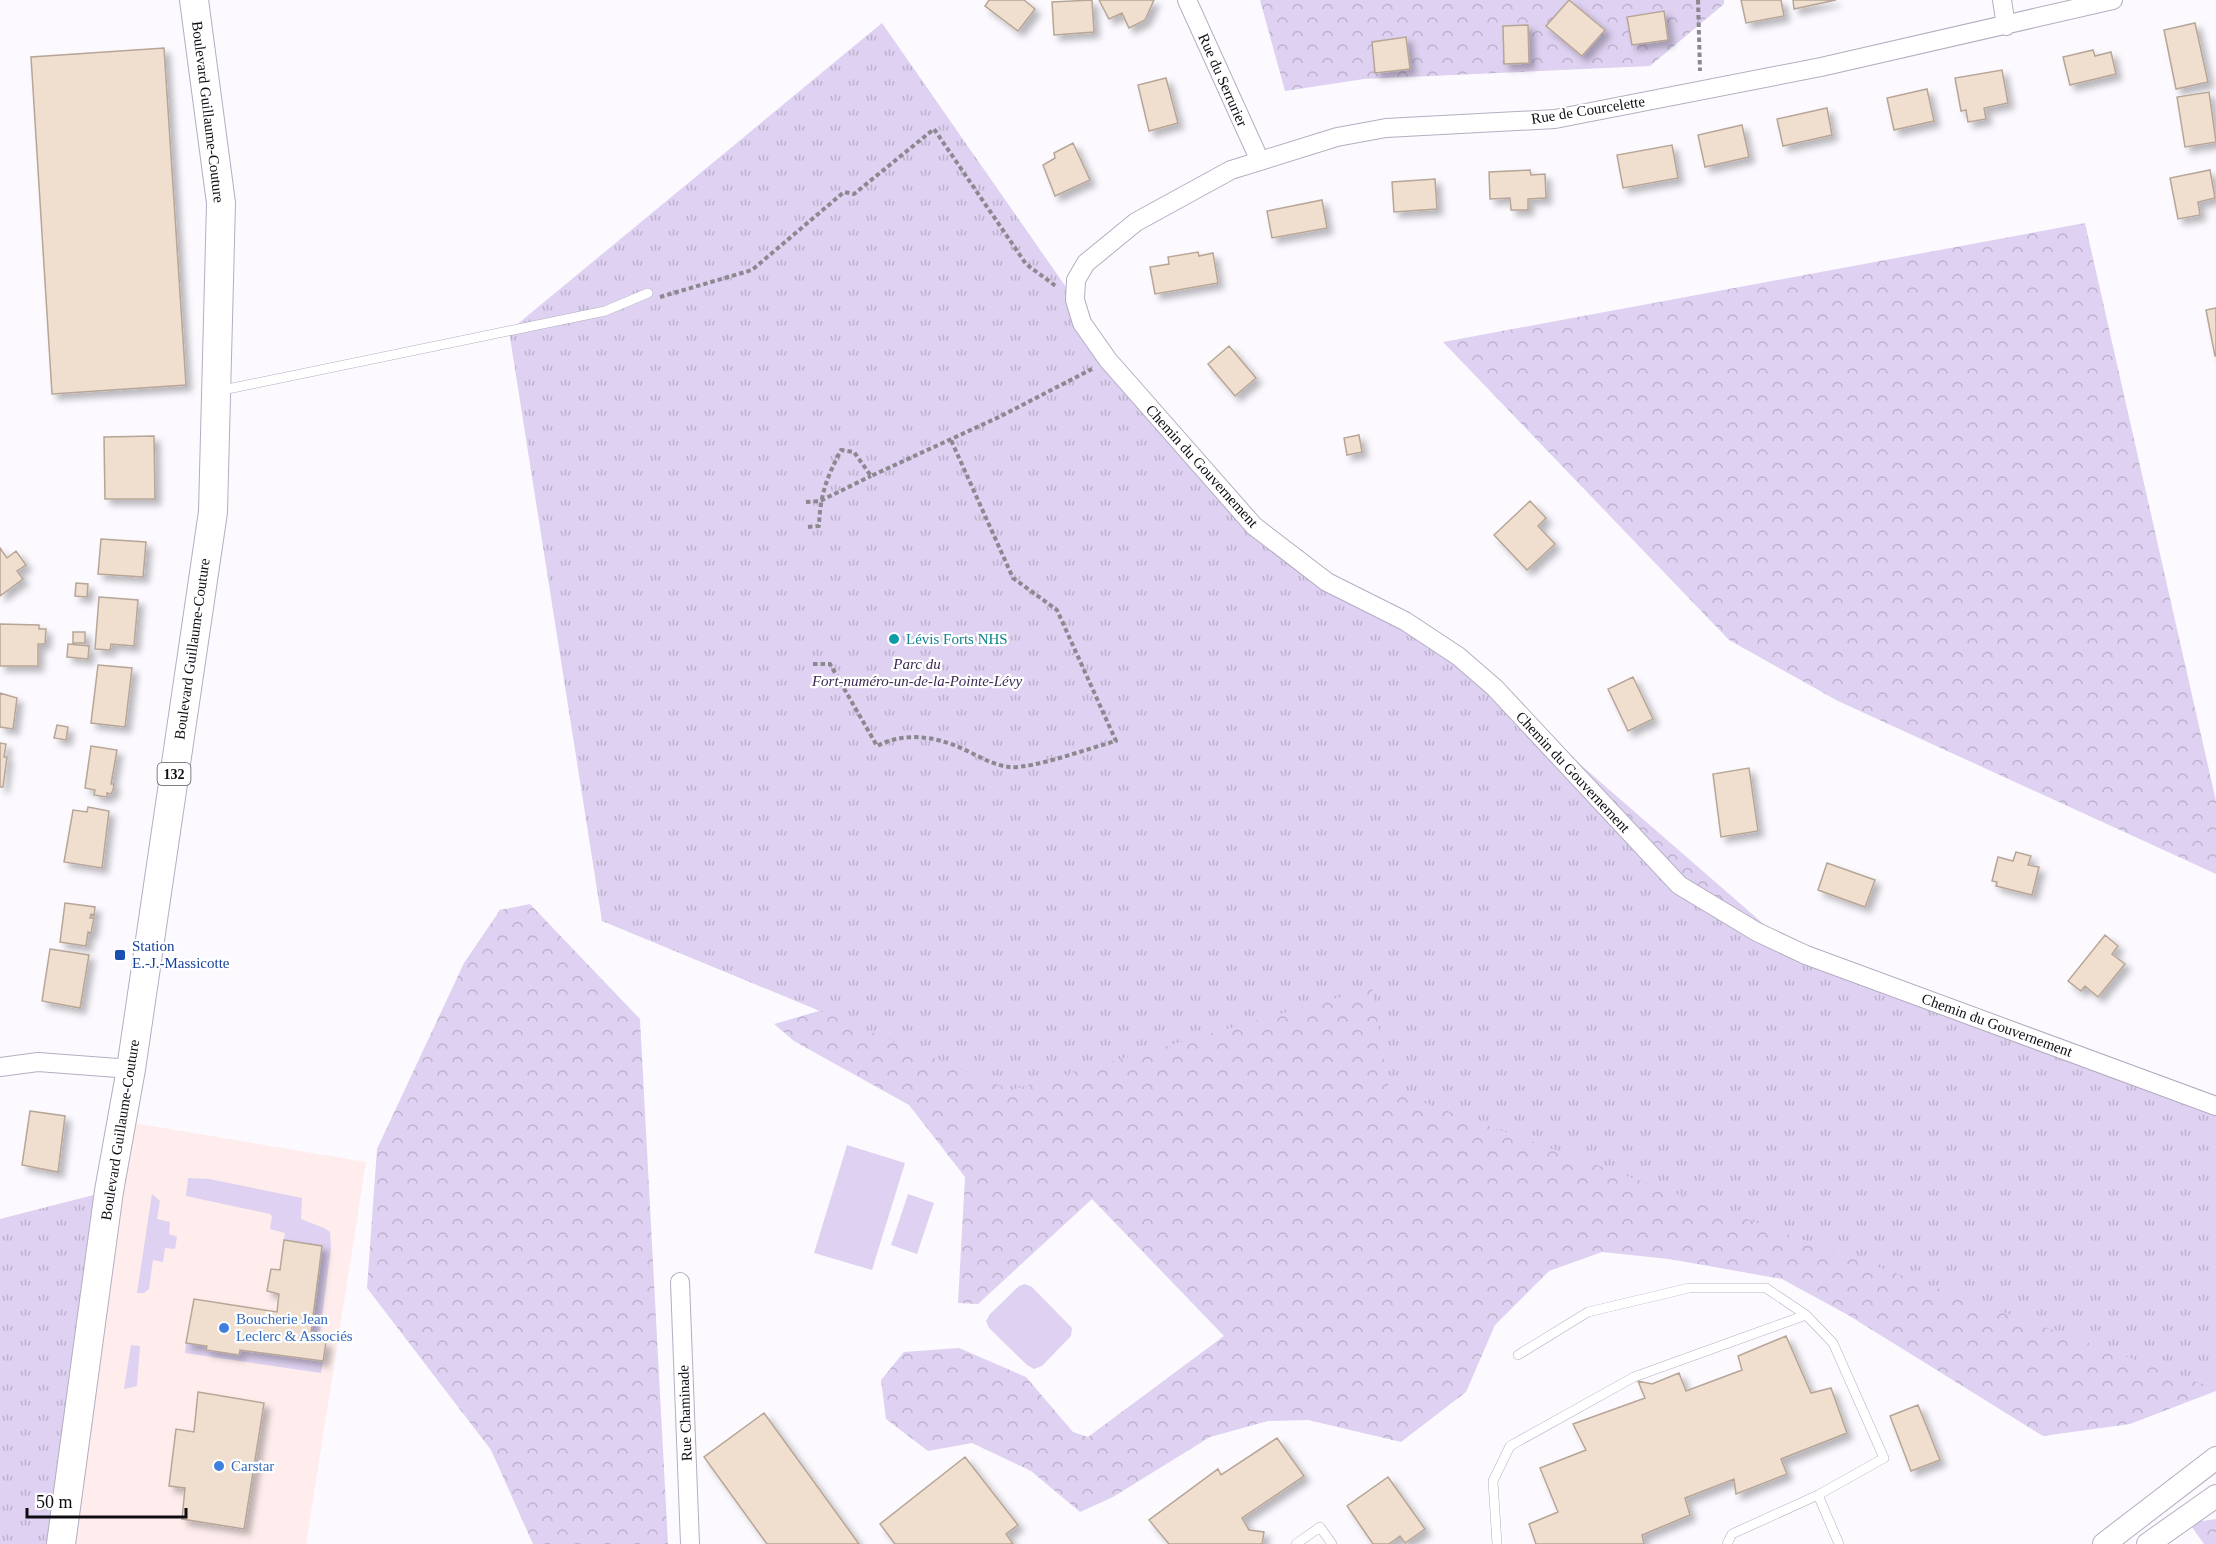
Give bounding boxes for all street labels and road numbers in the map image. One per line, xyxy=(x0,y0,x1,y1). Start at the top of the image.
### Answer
street label: Boulevard Guillaume-Couture xyxy=(189,20,227,204)
street label: Rue du Serrurier xyxy=(1195,31,1251,129)
street label: Rue de Courcelette xyxy=(1530,93,1646,127)
street label: Chemin du Gouvernement xyxy=(1143,402,1262,531)
street label: Boulevard Guillaume-Couture xyxy=(171,557,213,741)
street label: Chemin du Gouvernement xyxy=(1513,708,1634,836)
road number: 132 xyxy=(158,763,190,785)
street label: Chemin du Gouvernement xyxy=(1919,990,2075,1060)
street label: Boulevard Guillaume-Couture xyxy=(98,1038,142,1222)
street label: Rue Chaminade xyxy=(675,1364,695,1461)

